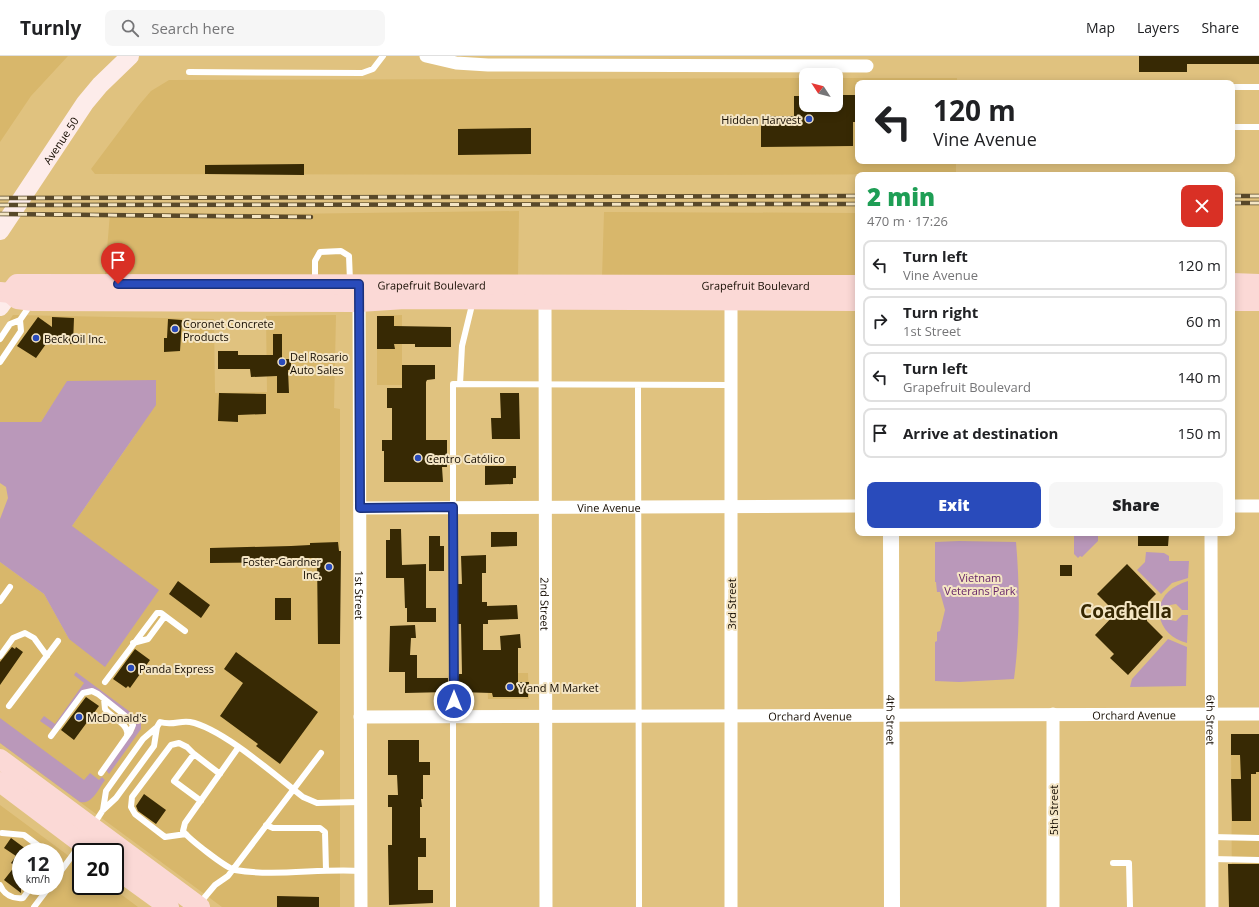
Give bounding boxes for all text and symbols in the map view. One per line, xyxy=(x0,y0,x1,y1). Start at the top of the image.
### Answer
search box xyxy=(105,10,385,46)
text: Turnly xyxy=(20,15,81,41)
icon: search xyxy=(119,17,141,39)
text: Search here xyxy=(151,18,235,38)
text: Map xyxy=(1086,18,1115,37)
text: Layers xyxy=(1137,18,1179,37)
text: Share xyxy=(1201,18,1239,37)
north arrow xyxy=(799,68,843,112)
map controls xyxy=(799,68,843,112)
text: 120 m xyxy=(933,91,1016,129)
icon: left xyxy=(867,96,919,148)
place label: Hidden Harvest xyxy=(721,112,801,127)
street label: Avenue 50 xyxy=(39,114,81,167)
marker: Hidden Harvest xyxy=(804,114,814,124)
text: Vine Avenue xyxy=(933,127,1037,151)
text: 2 min xyxy=(867,180,935,213)
button: close xyxy=(1181,185,1223,227)
text: 470 m · 17:26 xyxy=(867,212,948,230)
pin xyxy=(101,243,135,284)
text: Turn left xyxy=(903,246,968,266)
icon: arrive xyxy=(107,249,129,271)
icon: left xyxy=(869,254,891,276)
text: 120 m xyxy=(1177,255,1221,275)
text: Vine Avenue xyxy=(903,266,978,284)
street label: Grapefruit Boulevard xyxy=(377,277,486,292)
street label: Grapefruit Boulevard xyxy=(701,277,810,292)
text: Turn right xyxy=(903,302,978,322)
icon: right xyxy=(869,310,891,332)
text: 60 m xyxy=(1186,311,1221,331)
place label: Coronet Concrete Products xyxy=(183,316,274,344)
text: 1st Street xyxy=(903,322,961,340)
marker: Coronet Concrete Products xyxy=(170,324,180,334)
place label: Beck Oil Inc. xyxy=(44,331,106,346)
marker: Beck Oil Inc. xyxy=(31,333,41,343)
place label: Del Rosario Auto Sales xyxy=(290,349,349,377)
marker: Del Rosario Auto Sales xyxy=(277,357,287,367)
text: Turn left xyxy=(903,358,968,378)
icon: left xyxy=(869,366,891,388)
text: 140 m xyxy=(1177,367,1221,387)
text: Grapefruit Boulevard xyxy=(903,378,1031,396)
icon: arrive xyxy=(869,422,891,444)
text: Arrive at destination xyxy=(903,423,1058,443)
text: 150 m xyxy=(1177,423,1221,443)
place label: Centro Católico xyxy=(426,451,505,466)
marker: Centro Católico xyxy=(413,453,423,463)
button: Exit xyxy=(867,482,1041,528)
button: Share xyxy=(1049,482,1223,528)
street label: Vine Avenue xyxy=(577,499,641,515)
place label: Foster-Gardner Inc. xyxy=(243,554,321,582)
marker: Foster-Gardner Inc. xyxy=(324,562,334,572)
street label: 1st Street xyxy=(352,570,368,620)
park label: Vietnam Veterans Park xyxy=(944,570,1016,598)
street label: 2nd Street xyxy=(538,577,553,631)
street label: 3rd Street xyxy=(724,578,739,630)
district label: Coachella xyxy=(1080,598,1172,624)
place label: Panda Express xyxy=(139,661,214,676)
marker: Panda Express xyxy=(126,663,136,673)
position arrow xyxy=(433,680,475,722)
place label: Y and M Market xyxy=(518,680,599,695)
marker: Y and M Market xyxy=(505,682,515,692)
street label: 4th Street xyxy=(884,695,899,745)
street label: 6th Street xyxy=(1204,695,1219,745)
street label: Orchard Avenue xyxy=(1092,707,1176,722)
street label: Orchard Avenue xyxy=(768,708,852,723)
place label: McDonald's xyxy=(87,710,147,725)
marker: McDonald's xyxy=(74,712,84,722)
street label: 5th Street xyxy=(1046,785,1061,835)
speed limit sign: 20 xyxy=(72,843,124,895)
text: 12 xyxy=(27,850,49,877)
text: km/h xyxy=(26,872,50,886)

